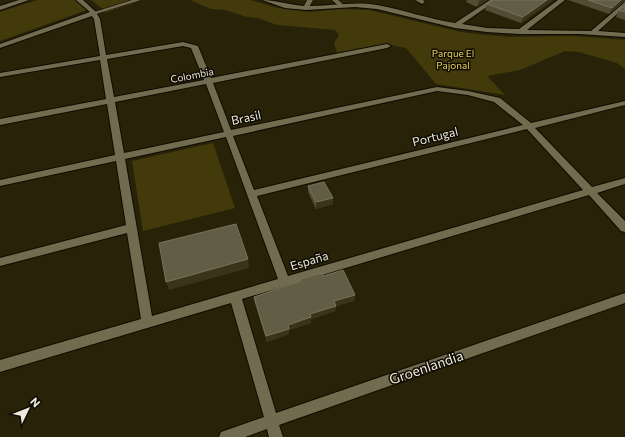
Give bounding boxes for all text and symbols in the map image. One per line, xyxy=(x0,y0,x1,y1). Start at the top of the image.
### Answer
park label: Parque El Pajonal xyxy=(432,47,474,71)
street label: Colombia xyxy=(169,65,215,85)
street label: Brasil xyxy=(230,107,262,127)
street label: Portugal xyxy=(411,124,459,148)
street label: España xyxy=(288,248,330,272)
street label: Groenlandia xyxy=(387,346,465,388)
north arrow xyxy=(8,389,48,429)
text: N xyxy=(28,394,43,409)

